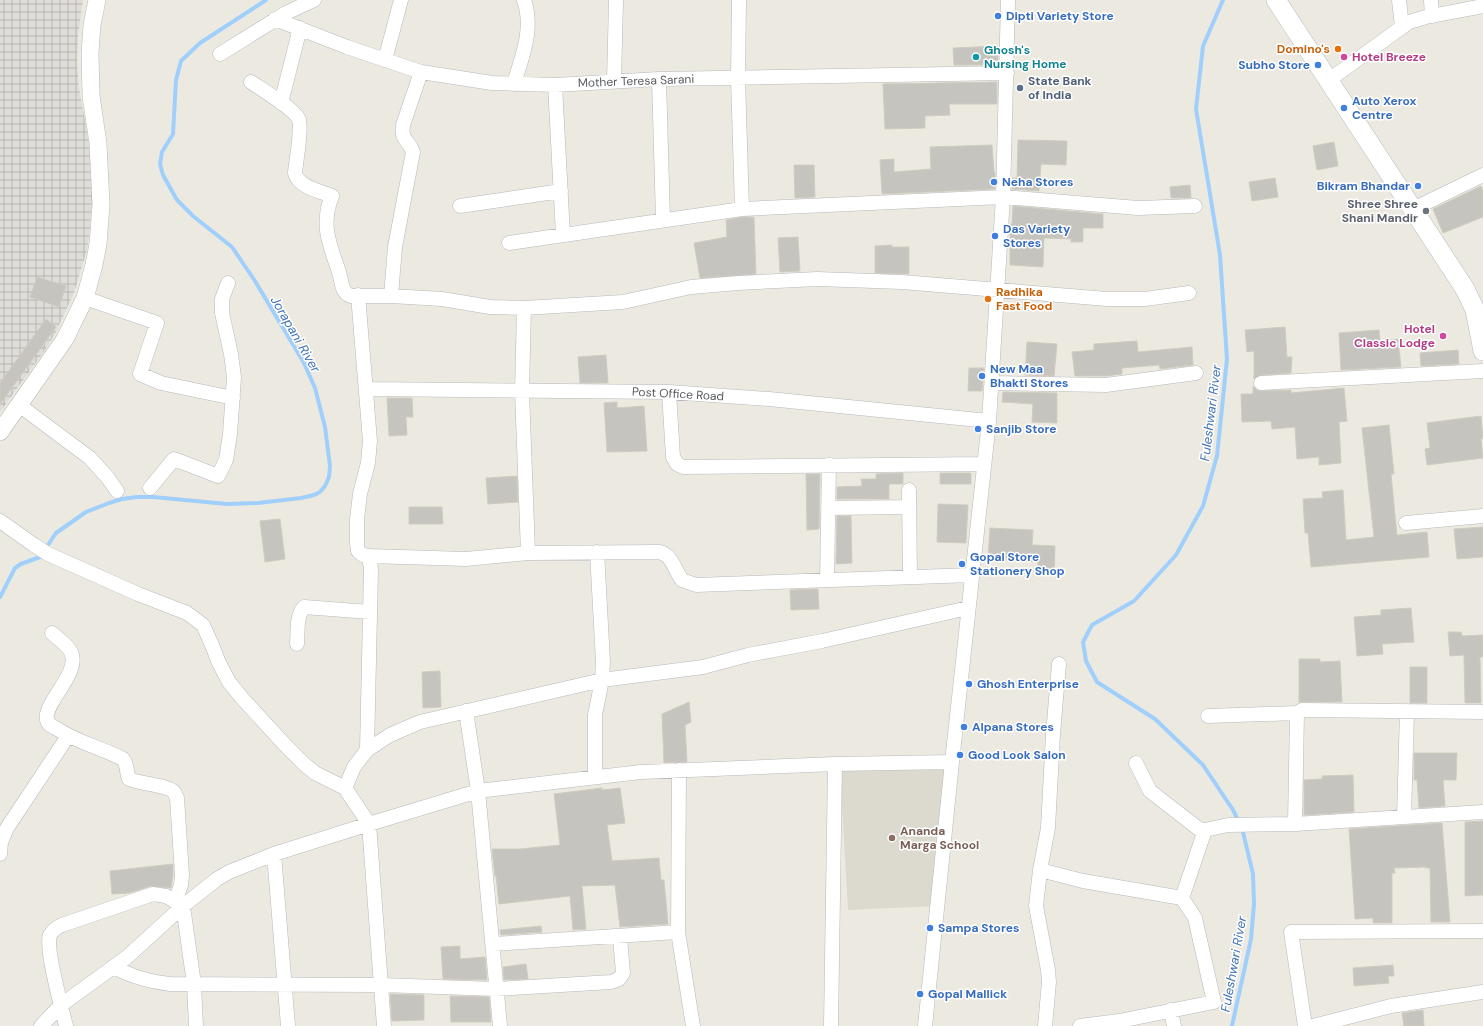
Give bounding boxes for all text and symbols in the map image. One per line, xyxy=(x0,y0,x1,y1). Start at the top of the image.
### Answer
place label: Dipti Variety Store xyxy=(1006,8,1114,24)
marker: Dipti Variety Store xyxy=(993,11,1003,21)
place label: Domino's xyxy=(1277,41,1330,57)
place label: Ghosh's Nursing Home xyxy=(984,42,1067,72)
marker: Domino's xyxy=(1333,44,1343,54)
place label: Hotel Breeze xyxy=(1352,49,1426,65)
marker: Ghosh's Nursing Home xyxy=(971,52,981,62)
marker: Hotel Breeze xyxy=(1339,52,1349,62)
place label: Subho Store xyxy=(1238,57,1310,73)
marker: Subho Store xyxy=(1313,60,1323,70)
street label: Mother Teresa Sarani xyxy=(578,71,695,91)
place label: State Bank of India xyxy=(1028,73,1092,103)
marker: State Bank of India xyxy=(1015,83,1025,93)
place label: Auto Xerox Centre xyxy=(1352,93,1417,123)
marker: Auto Xerox Centre xyxy=(1339,103,1349,113)
place label: Neha Stores xyxy=(1002,174,1073,190)
marker: Neha Stores xyxy=(989,177,999,187)
place label: Bikram Bhandar xyxy=(1317,178,1410,194)
marker: Bikram Bhandar xyxy=(1413,181,1423,191)
place label: Shree Shree Shani Mandir xyxy=(1342,196,1418,226)
marker: Shree Shree Shani Mandir xyxy=(1421,206,1431,216)
place label: Das Variety Stores xyxy=(1003,221,1071,251)
marker: Das Variety Stores xyxy=(990,231,1000,241)
place label: Radhika Fast Food xyxy=(996,284,1052,314)
water label: Jorapani River xyxy=(267,293,325,377)
marker: Radhika Fast Food xyxy=(983,294,993,304)
place label: Hotel Classic Lodge xyxy=(1354,321,1435,351)
marker: Hotel Classic Lodge xyxy=(1438,331,1448,341)
place label: New Maa Bhakti Stores xyxy=(990,361,1068,391)
water label: Fuleshwari River xyxy=(1196,363,1225,462)
marker: New Maa Bhakti Stores xyxy=(977,371,987,381)
street label: Post Office Road xyxy=(631,384,725,404)
place label: Sanjib Store xyxy=(986,421,1057,437)
marker: Sanjib Store xyxy=(973,424,983,434)
place label: Gopal Store Stationery Shop xyxy=(970,549,1065,579)
marker: Gopal Store Stationery Shop xyxy=(957,559,967,569)
place label: Ghosh Enterprise xyxy=(977,676,1079,692)
marker: Ghosh Enterprise xyxy=(964,679,974,689)
place label: Alpana Stores xyxy=(972,719,1054,735)
marker: Alpana Stores xyxy=(959,722,969,732)
place label: Good Look Salon xyxy=(968,747,1066,763)
marker: Good Look Salon xyxy=(955,750,965,760)
place label: Ananda Marga School xyxy=(900,823,979,853)
marker: Ananda Marga School xyxy=(887,833,897,843)
water label: Fuleshwari River xyxy=(1217,914,1251,1013)
place label: Sampa Stores xyxy=(938,920,1019,936)
marker: Sampa Stores xyxy=(925,923,935,933)
place label: Gopal Mallick xyxy=(928,986,1007,1002)
marker: Gopal Mallick xyxy=(915,989,925,999)

